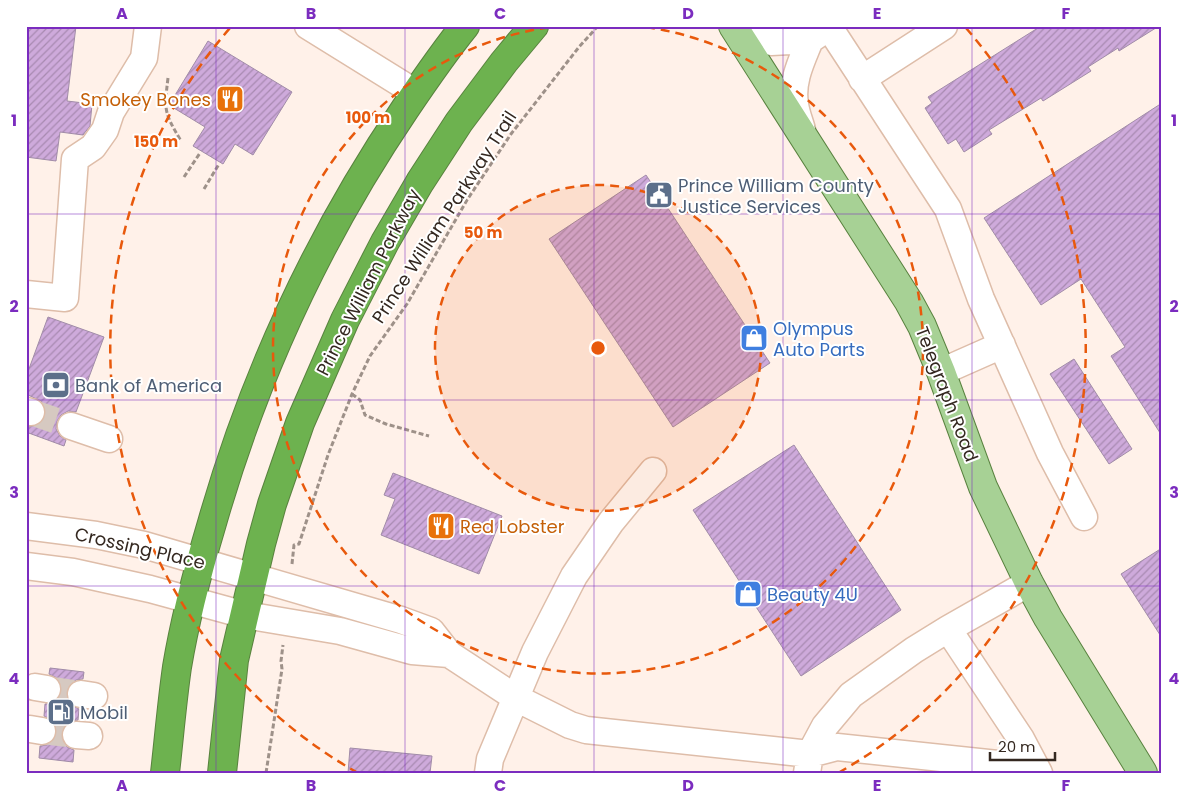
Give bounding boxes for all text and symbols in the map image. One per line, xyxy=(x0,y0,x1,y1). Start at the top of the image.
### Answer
text: A xyxy=(116,2,128,25)
text: B xyxy=(306,2,316,25)
text: C xyxy=(494,2,506,25)
text: D xyxy=(682,2,694,25)
text: E xyxy=(873,2,881,25)
text: F xyxy=(1062,2,1071,25)
restaurant icon: Smokey Bones xyxy=(215,84,245,114)
place label: Smokey Bones xyxy=(80,87,211,112)
text: 100 m xyxy=(346,107,390,128)
street label: Prince William Parkway Trail xyxy=(367,107,521,327)
text: 1 xyxy=(11,109,17,132)
text: 1 xyxy=(1171,109,1177,132)
text: 150 m xyxy=(134,131,178,152)
place label: Prince William County Justice Services xyxy=(678,173,874,219)
public building icon: Prince William County Justice Services xyxy=(644,180,674,210)
street label: Prince William Parkway xyxy=(312,185,424,379)
text: 50 m xyxy=(464,222,502,243)
text: 2 xyxy=(9,295,19,318)
text: 2 xyxy=(1169,295,1179,318)
place label: Olympus Auto Parts xyxy=(773,316,865,362)
shop icon: Olympus Auto Parts xyxy=(739,323,769,353)
street label: Telegraph Road xyxy=(910,323,984,465)
centre of rings xyxy=(589,339,607,357)
bank icon: Bank of America xyxy=(41,370,71,400)
place label: Bank of America xyxy=(75,373,222,398)
text: 3 xyxy=(9,481,19,504)
text: 3 xyxy=(1169,481,1179,504)
restaurant icon: Red Lobster xyxy=(426,511,456,541)
place label: Red Lobster xyxy=(460,514,565,539)
street label: Crossing Place xyxy=(72,521,208,575)
shop icon: Beauty 4U xyxy=(733,579,763,609)
place label: Beauty 4U xyxy=(767,582,858,607)
text: 4 xyxy=(9,667,20,690)
text: 4 xyxy=(1169,667,1180,690)
fuel station icon: Mobil xyxy=(46,697,76,727)
place label: Mobil xyxy=(80,700,128,725)
scale bar xyxy=(990,729,1056,761)
text: 20 m xyxy=(998,736,1036,757)
text: A xyxy=(116,774,128,797)
text: B xyxy=(306,774,316,797)
text: C xyxy=(494,774,506,797)
text: D xyxy=(682,774,694,797)
text: E xyxy=(873,774,881,797)
text: F xyxy=(1062,774,1071,797)

